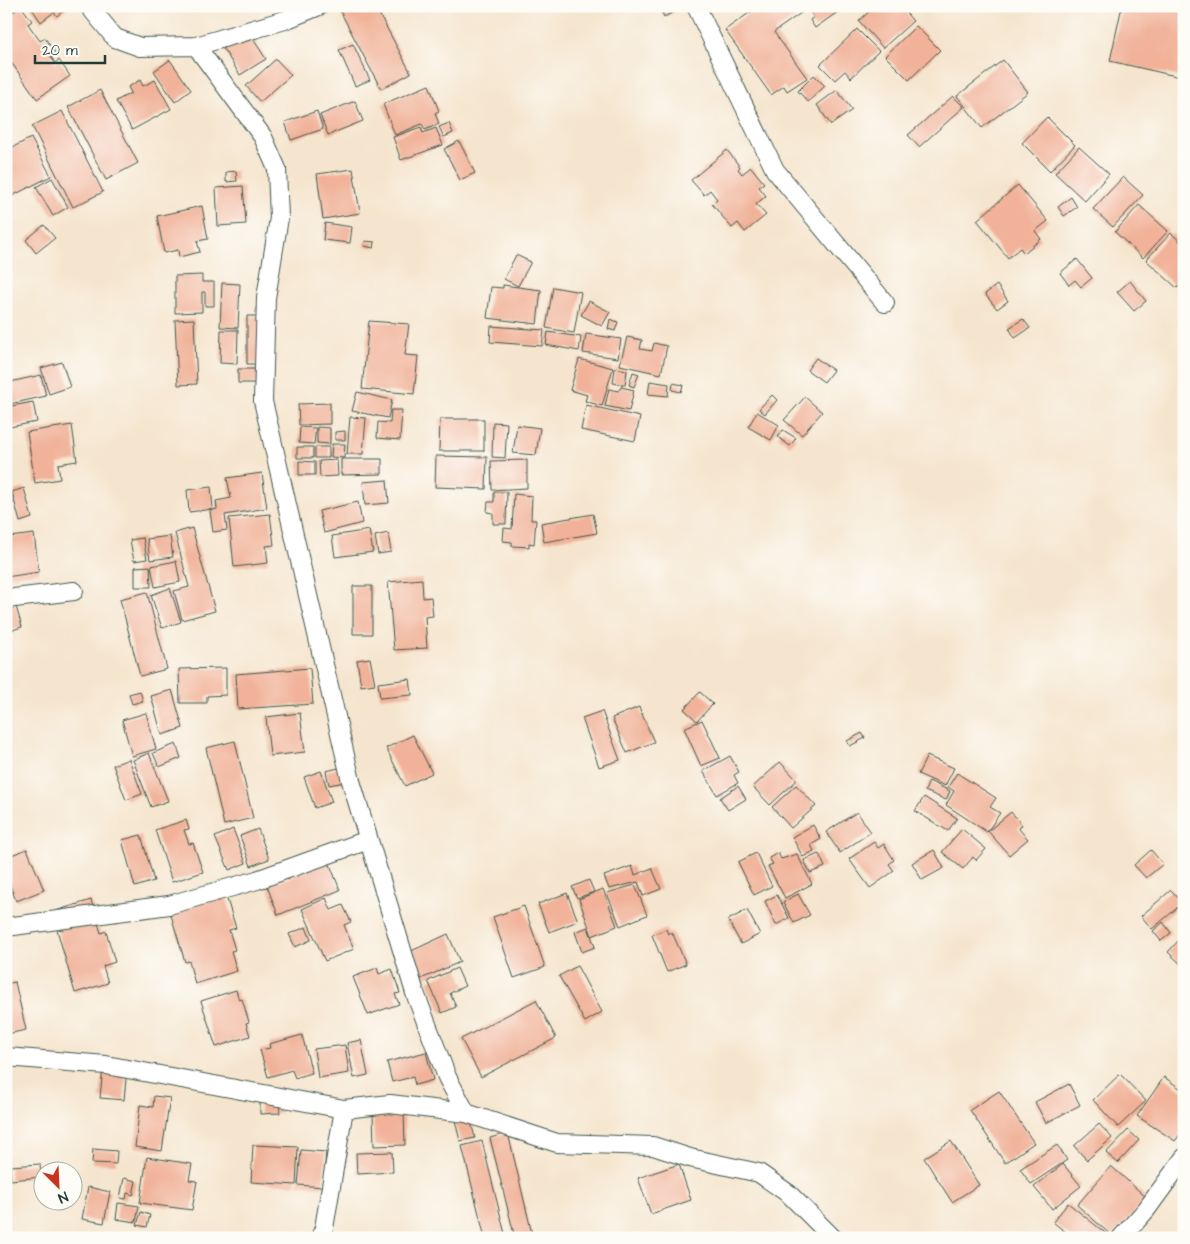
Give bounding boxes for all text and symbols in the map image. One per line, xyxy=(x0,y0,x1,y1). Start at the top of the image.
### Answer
scale bar xyxy=(35,32,105,64)
text: 20 m xyxy=(42,40,78,61)
north arrow xyxy=(32,1162,82,1212)
text: N xyxy=(55,1186,71,1208)

